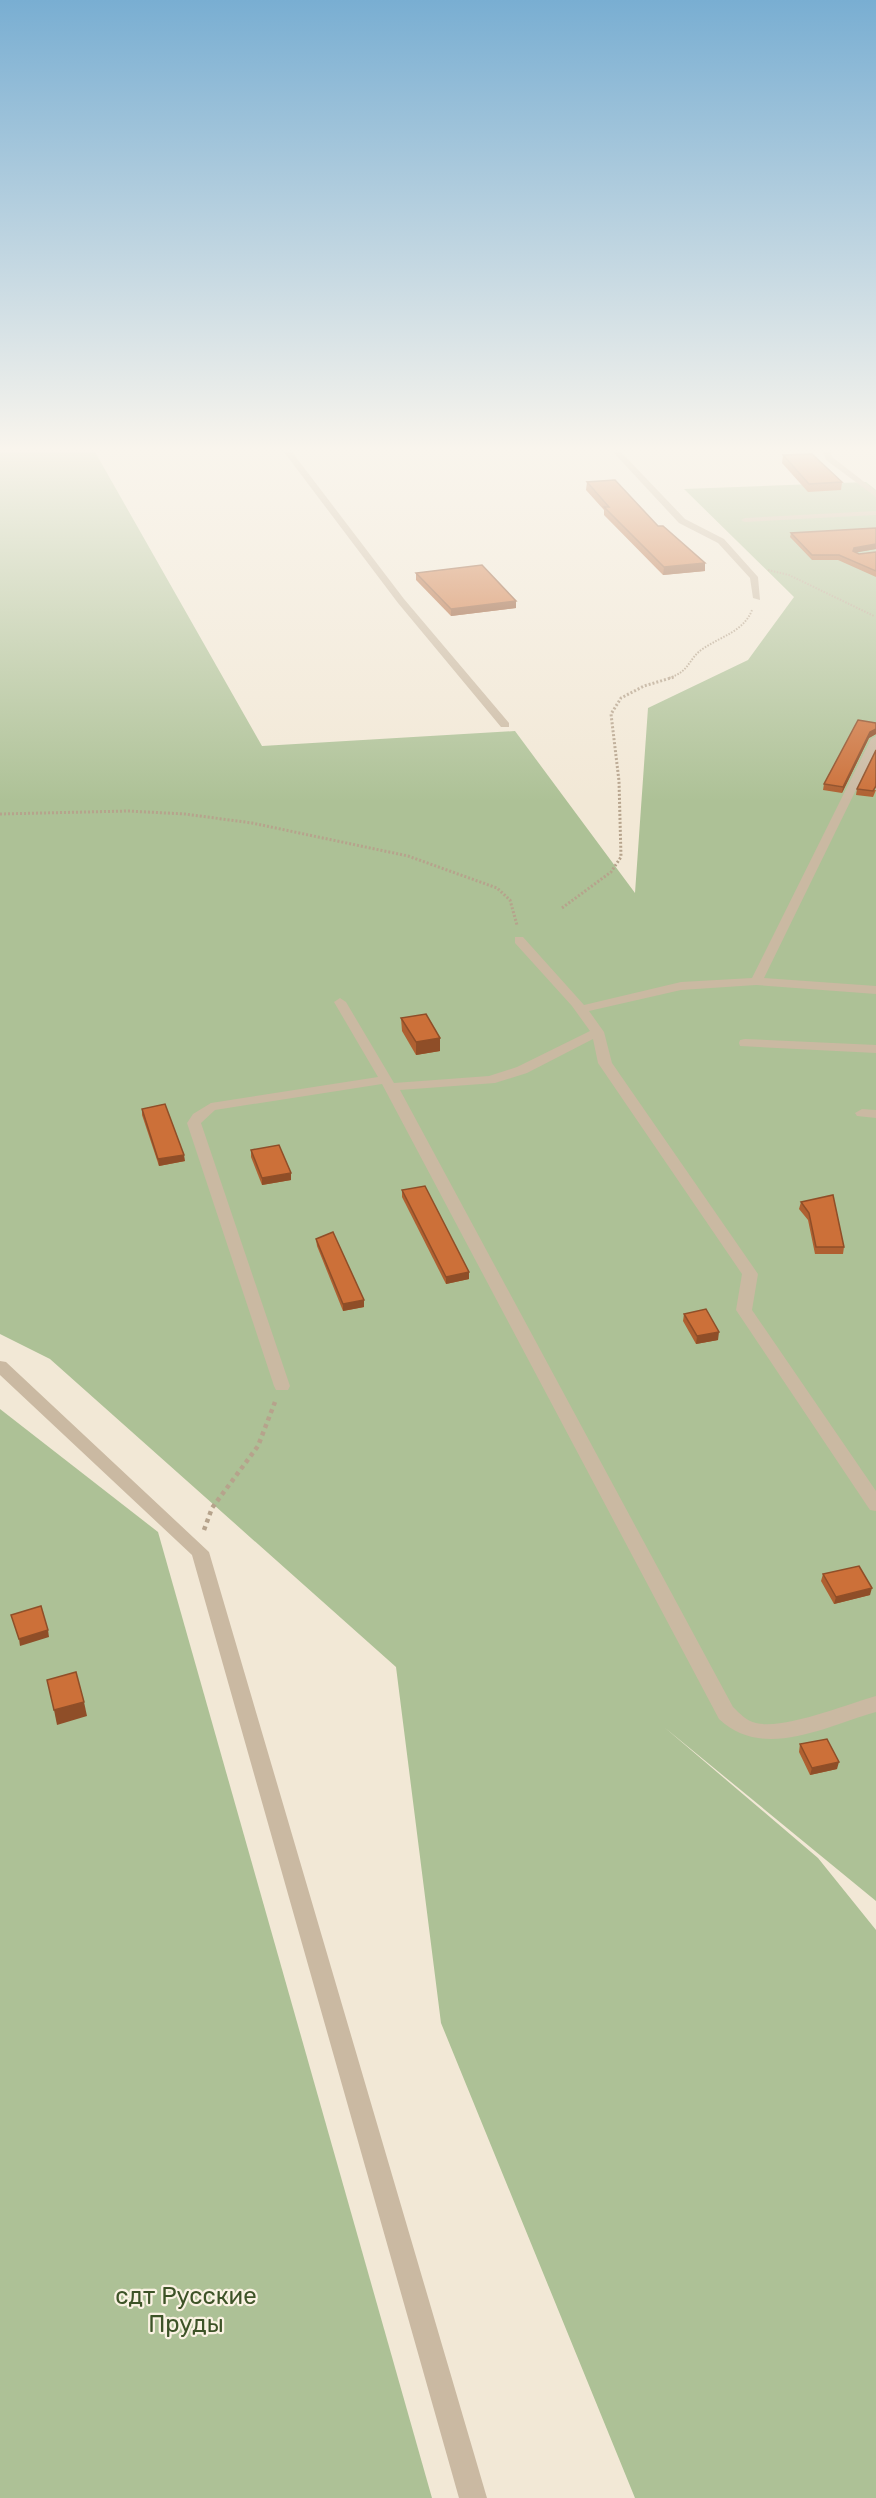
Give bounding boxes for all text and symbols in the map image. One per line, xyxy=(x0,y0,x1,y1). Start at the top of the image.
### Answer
park label: сдт Русские Пруды xyxy=(115,2282,257,2338)

